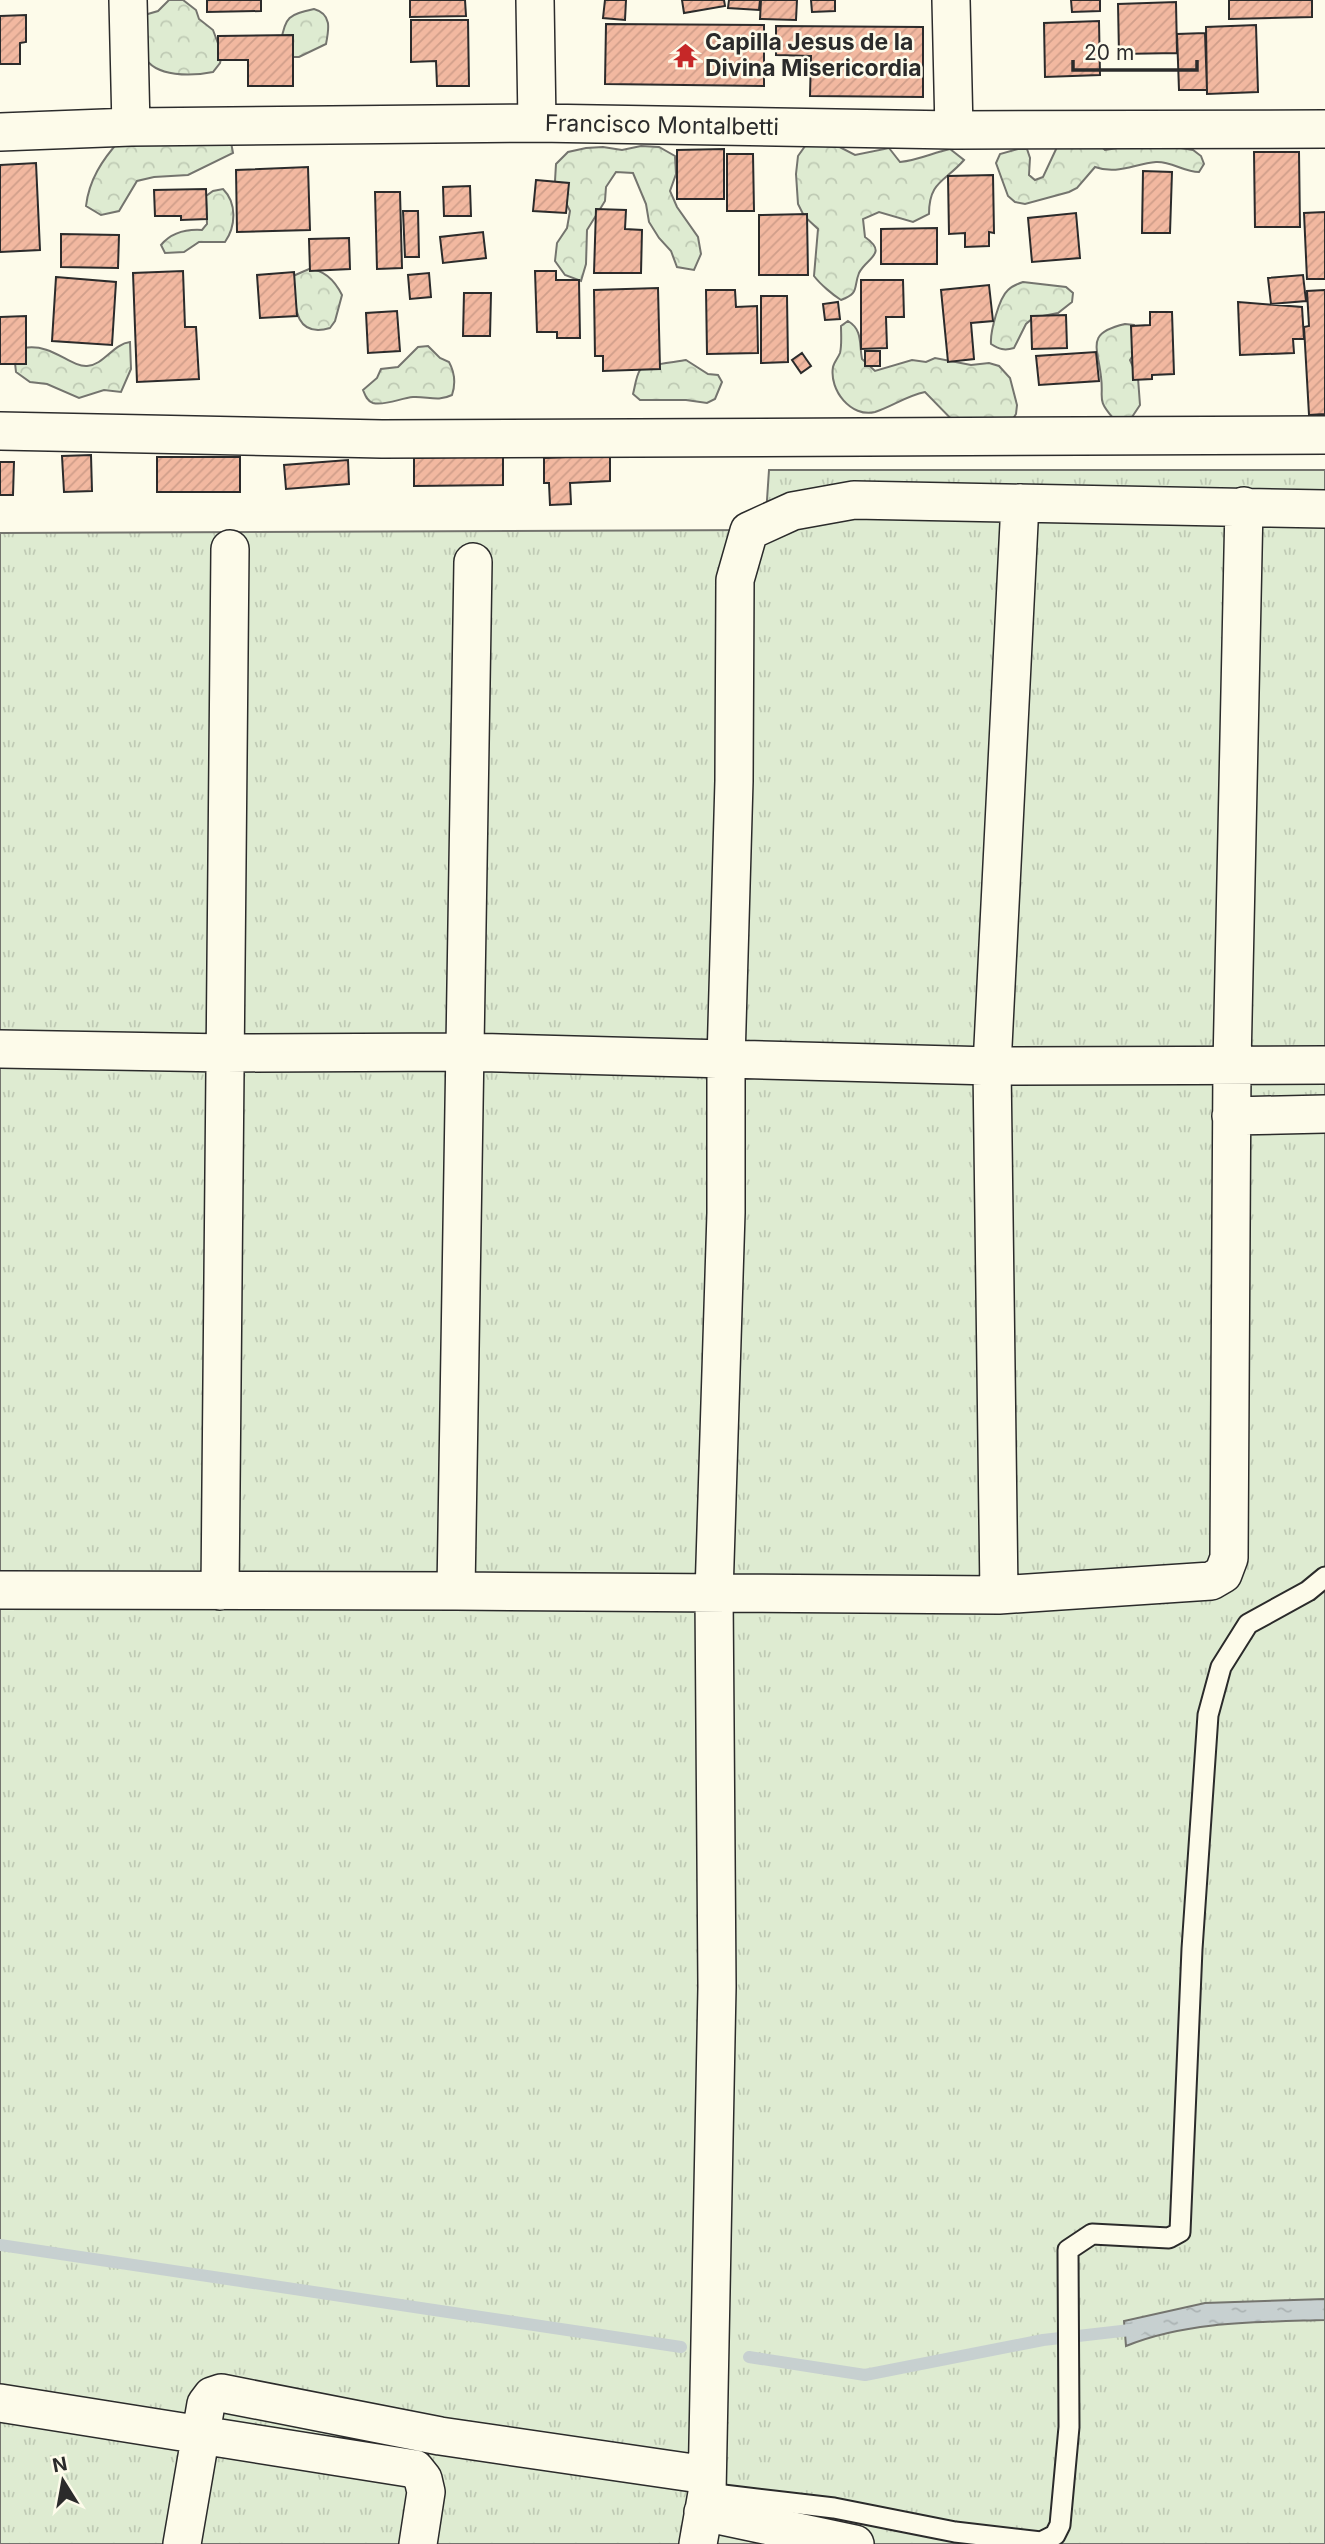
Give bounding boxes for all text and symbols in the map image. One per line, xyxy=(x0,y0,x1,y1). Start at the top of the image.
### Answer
place label: Capilla Jesus de la Divina Misericordia xyxy=(705,28,922,82)
scale bar xyxy=(1073,28,1197,72)
text: 20 m xyxy=(1084,40,1134,65)
temple icon: Capilla Jesus de la Divina Misericordia xyxy=(671,41,699,69)
street label: Francisco Montalbetti xyxy=(545,109,779,141)
north arrow xyxy=(28,2446,98,2516)
text: N xyxy=(51,2452,69,2477)

